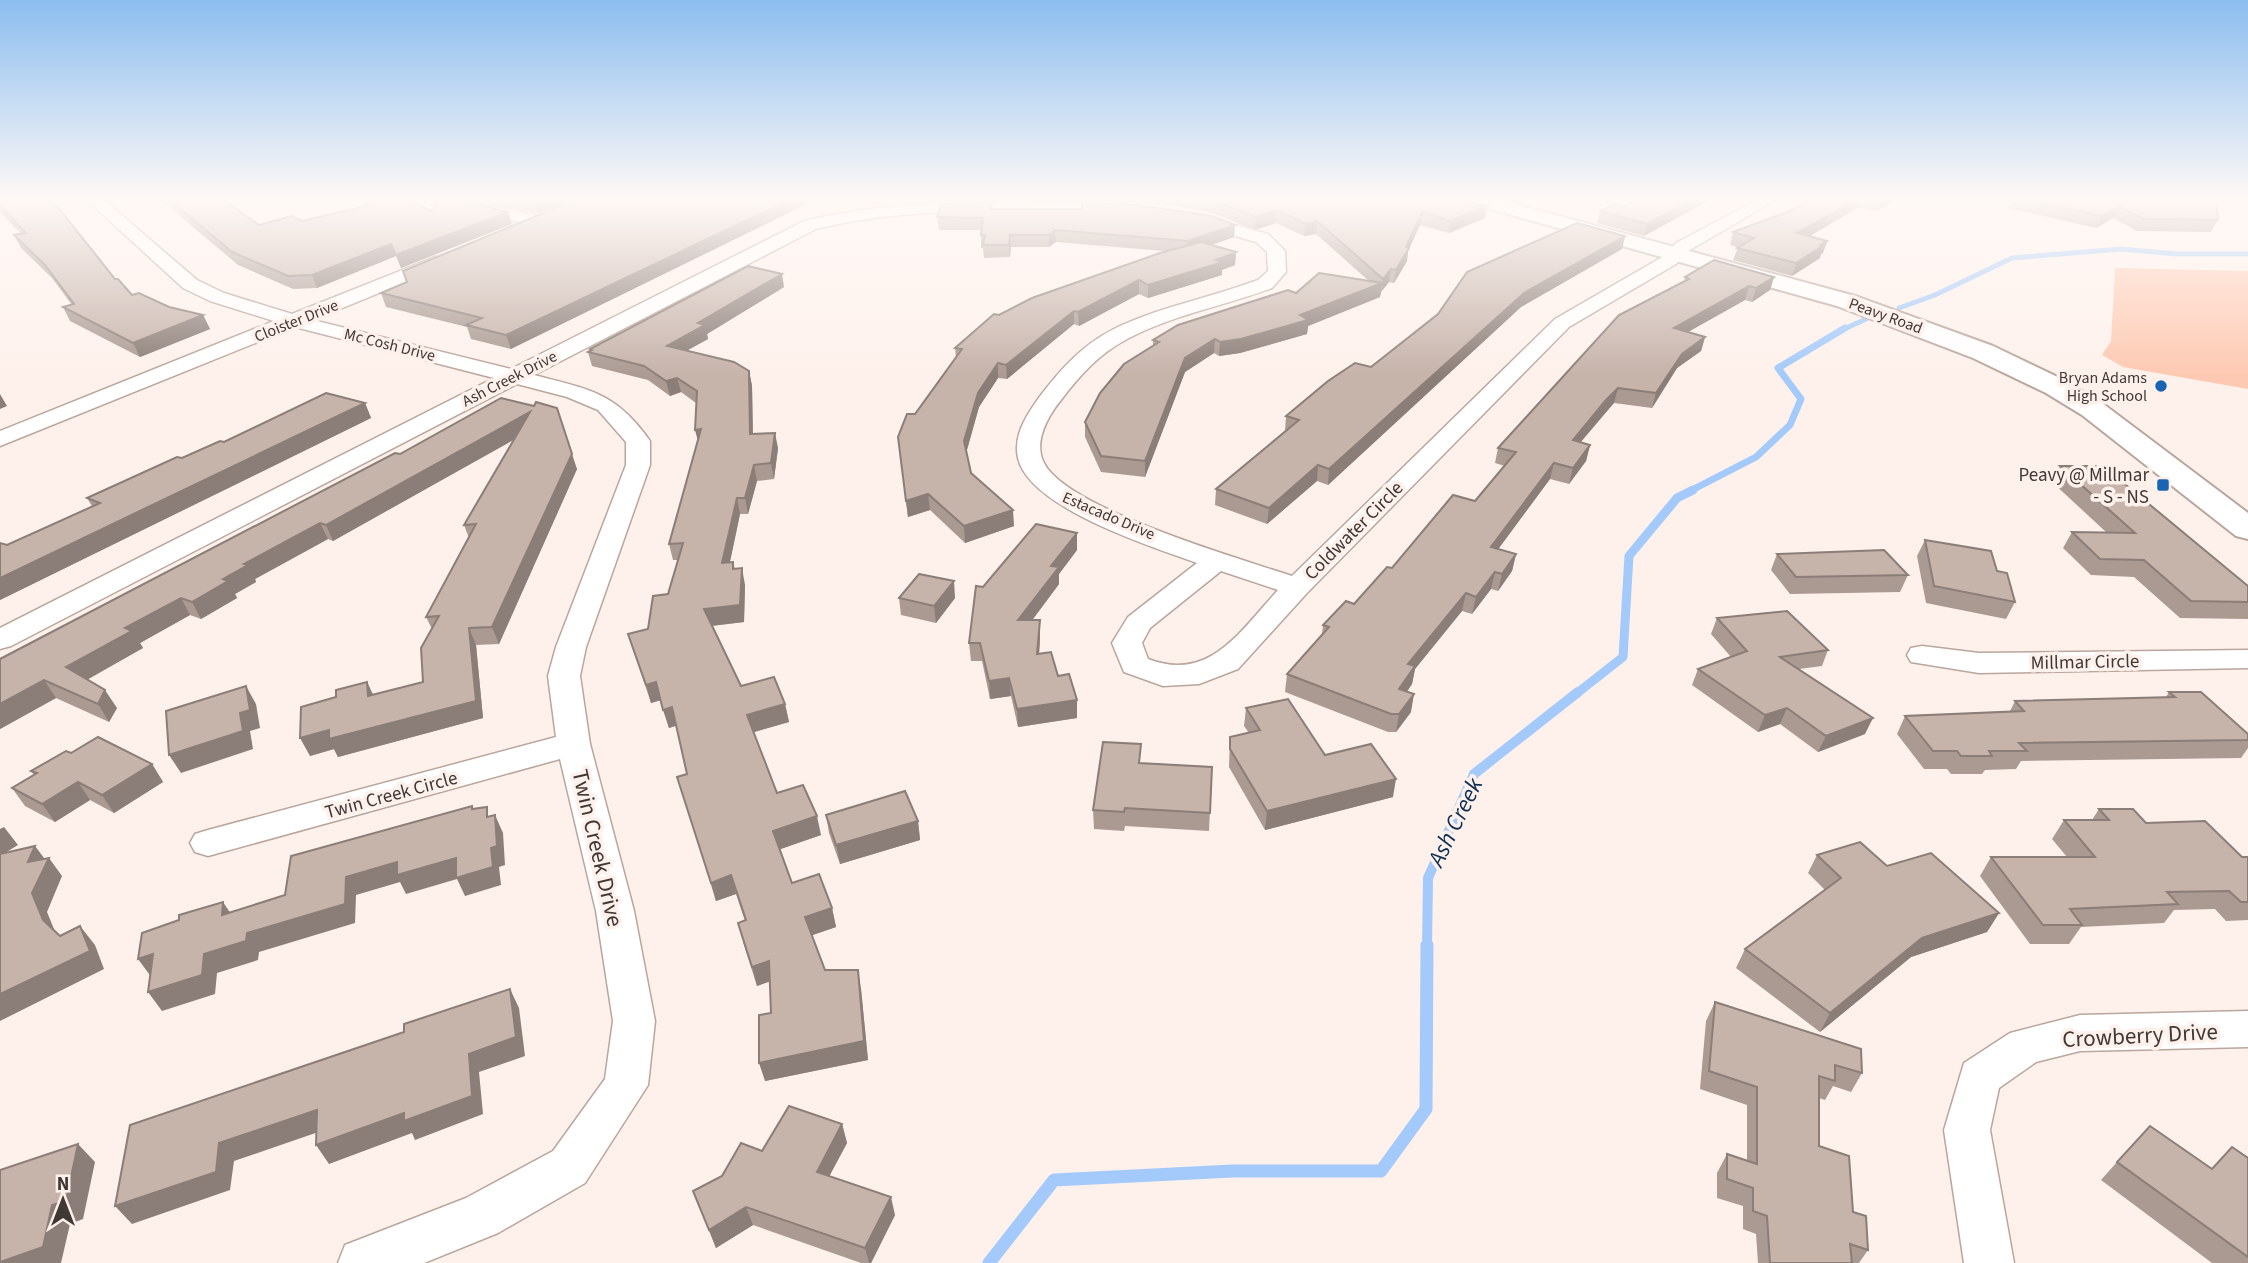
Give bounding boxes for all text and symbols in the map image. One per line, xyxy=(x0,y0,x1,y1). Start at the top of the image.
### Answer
street label: Peavy Road xyxy=(1846,292,1926,339)
street label: Cloister Drive xyxy=(251,294,342,348)
street label: Mc Cosh Drive xyxy=(342,323,438,367)
street label: Ash Creek Drive xyxy=(458,345,561,412)
place label: Bryan Adams High School xyxy=(2059,367,2147,407)
marker: Bryan Adams High School xyxy=(2153,378,2169,394)
place label: Peavy @ Millmar - S - NS xyxy=(2018,462,2149,511)
street label: Coldwater Circle xyxy=(1298,475,1410,587)
marker: Peavy @ Millmar - S - NS xyxy=(2155,477,2171,493)
street label: Estacado Drive xyxy=(1059,487,1158,545)
street label: Millmar Circle xyxy=(2030,648,2140,677)
street label: Twin Creek Circle xyxy=(322,765,461,826)
street label: Twin Creek Drive xyxy=(563,766,632,930)
water label: Ash Creek xyxy=(1418,771,1492,874)
street label: Crowberry Drive xyxy=(2061,1015,2219,1056)
north arrow xyxy=(28,1165,98,1235)
text: N xyxy=(57,1171,69,1198)

